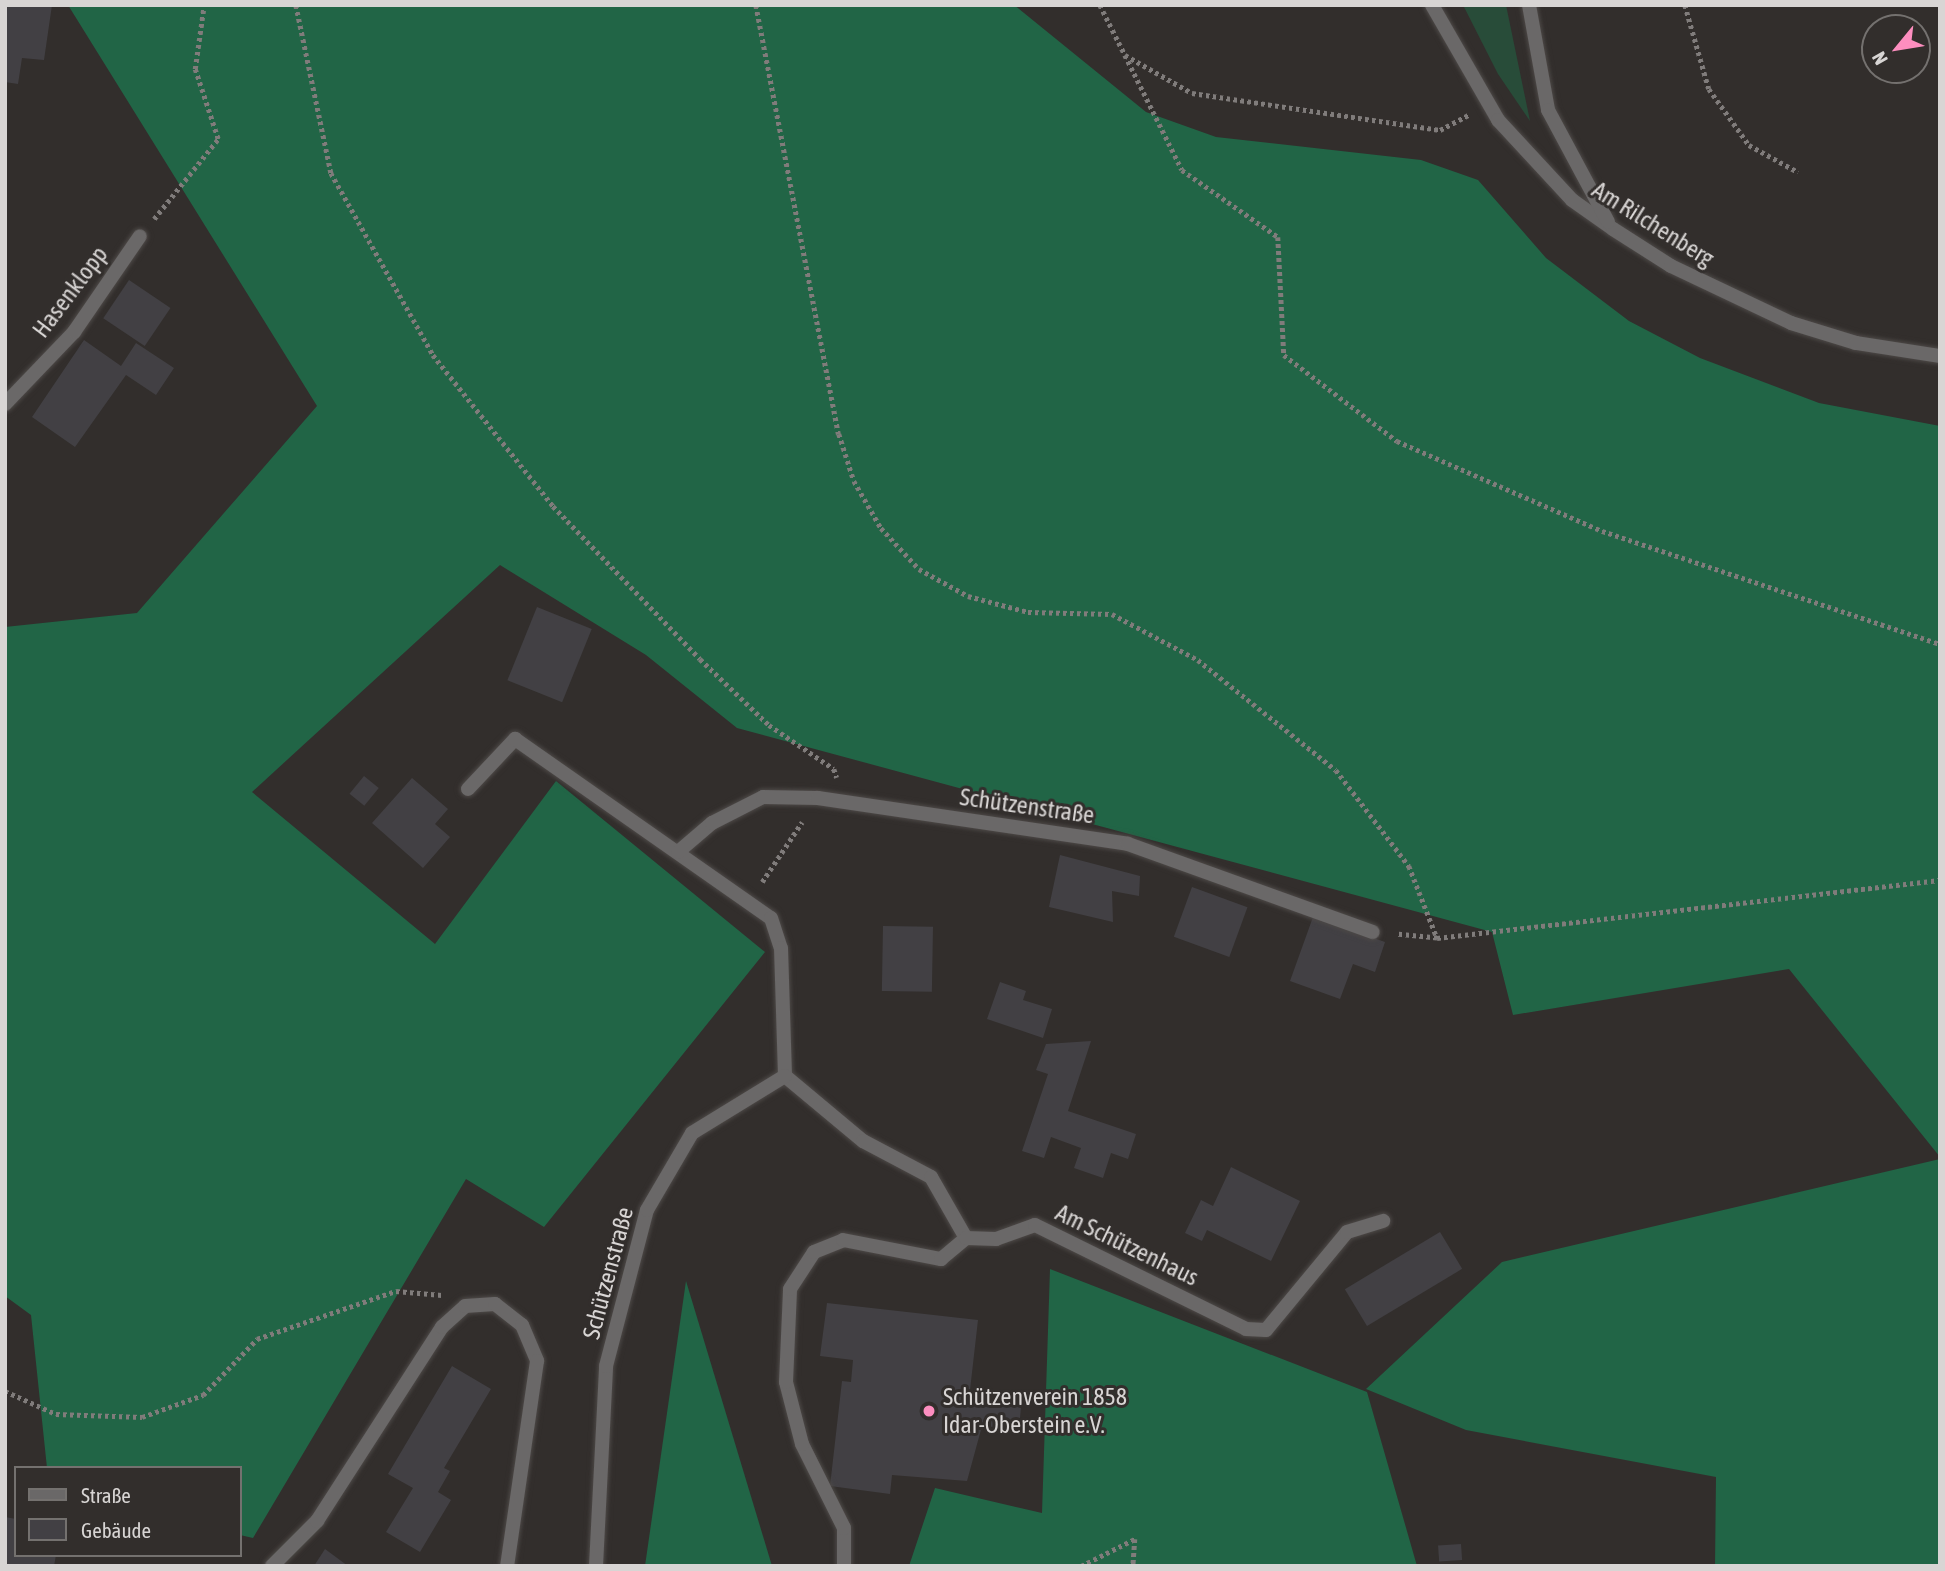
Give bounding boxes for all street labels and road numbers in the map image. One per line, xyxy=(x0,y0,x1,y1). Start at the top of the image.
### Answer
street label: Am Rilchenberg xyxy=(1587,175,1719,273)
street label: Hasenklopp xyxy=(26,241,114,343)
street label: Schützenstraße xyxy=(958,782,1096,830)
street label: Am Schützenhaus xyxy=(1051,1198,1203,1292)
street label: Schützenstraße xyxy=(577,1204,639,1342)

